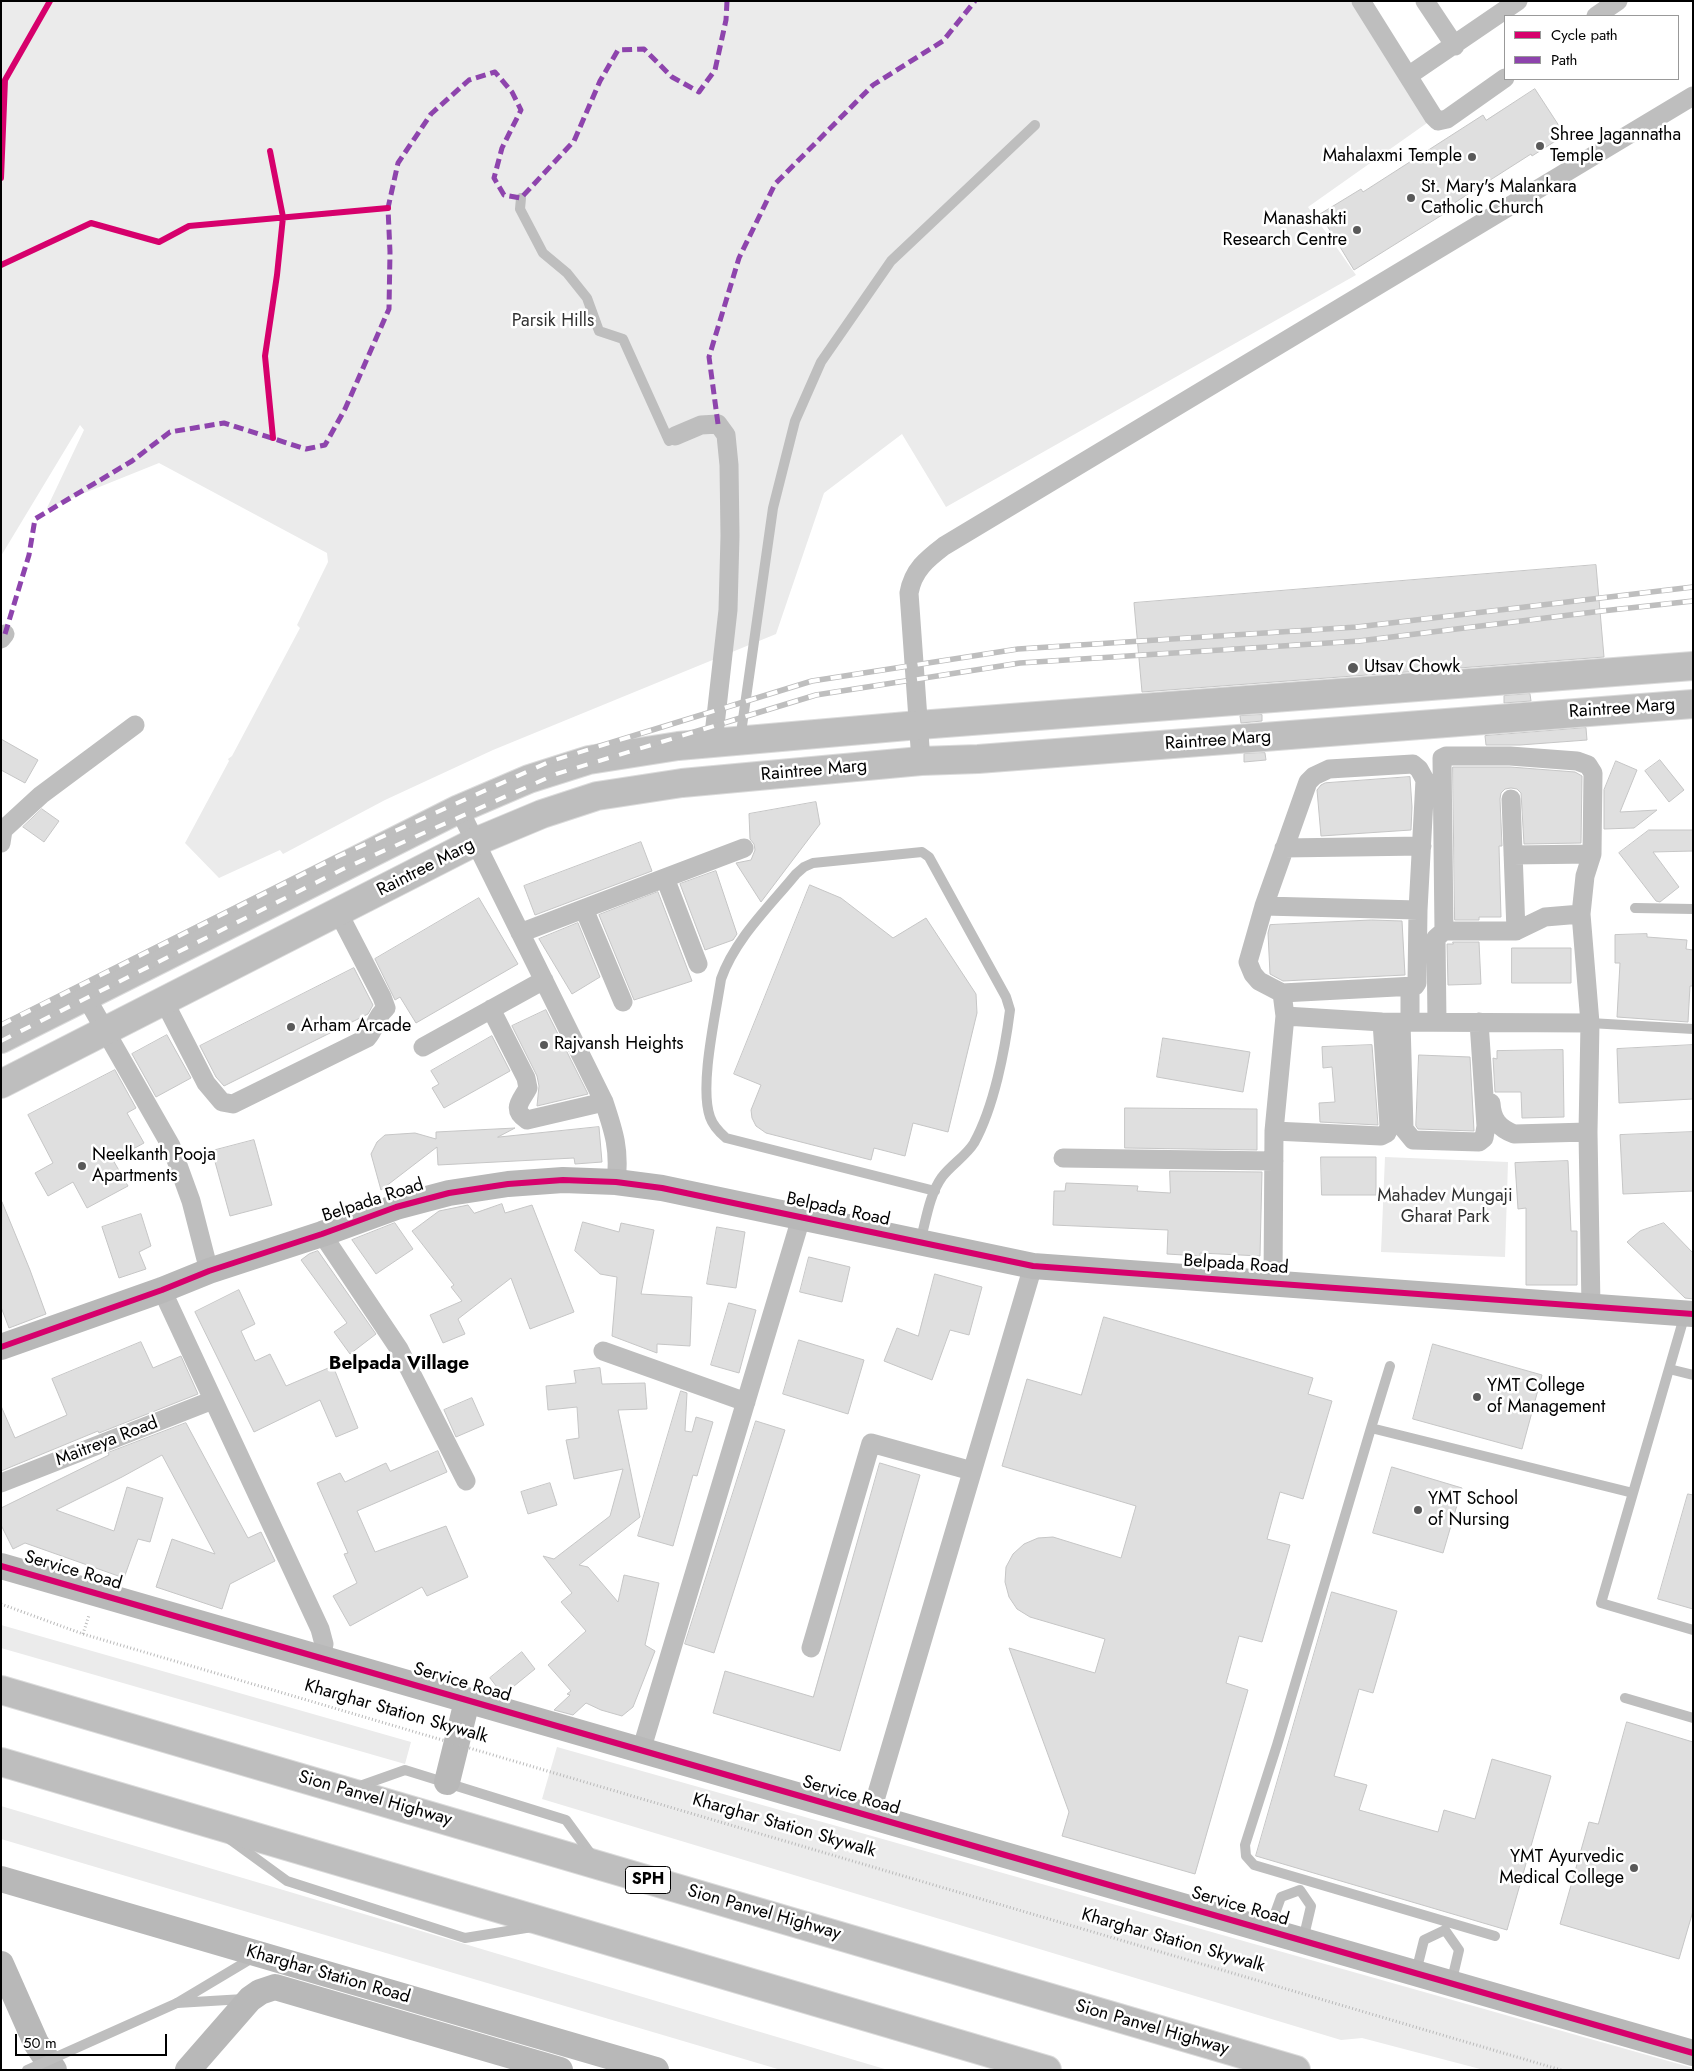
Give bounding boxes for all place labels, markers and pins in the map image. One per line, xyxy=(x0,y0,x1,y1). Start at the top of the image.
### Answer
place label: Shree Jagannatha Temple xyxy=(1550,125,1681,168)
marker: Shree Jagannatha Temple xyxy=(1534,140,1546,152)
place label: Mahalaxmi Temple xyxy=(1323,146,1462,168)
marker: Mahalaxmi Temple xyxy=(1466,151,1478,163)
place label: St. Mary's Malankara Catholic Church xyxy=(1421,177,1577,220)
marker: St. Mary's Malankara Catholic Church xyxy=(1405,192,1417,204)
place label: Manashakti Research Centre xyxy=(1223,209,1347,252)
marker: Manashakti Research Centre xyxy=(1351,224,1363,236)
place label: Utsav Chowk xyxy=(1364,657,1460,679)
marker: Utsav Chowk xyxy=(1346,661,1360,675)
place label: Arham Arcade xyxy=(301,1016,411,1038)
marker: Arham Arcade xyxy=(285,1021,297,1033)
place label: Rajvansh Heights xyxy=(554,1034,683,1056)
marker: Rajvansh Heights xyxy=(538,1039,550,1051)
place label: Neelkanth Pooja Apartments xyxy=(92,1145,216,1188)
marker: Neelkanth Pooja Apartments xyxy=(76,1160,88,1172)
place label: YMT College of Management xyxy=(1487,1376,1605,1418)
marker: YMT College of Management xyxy=(1471,1391,1483,1403)
place label: YMT School of Nursing xyxy=(1428,1489,1518,1532)
marker: YMT School of Nursing xyxy=(1412,1504,1424,1516)
place label: YMT Ayurvedic Medical College xyxy=(1499,1847,1624,1890)
marker: YMT Ayurvedic Medical College xyxy=(1628,1862,1640,1874)

